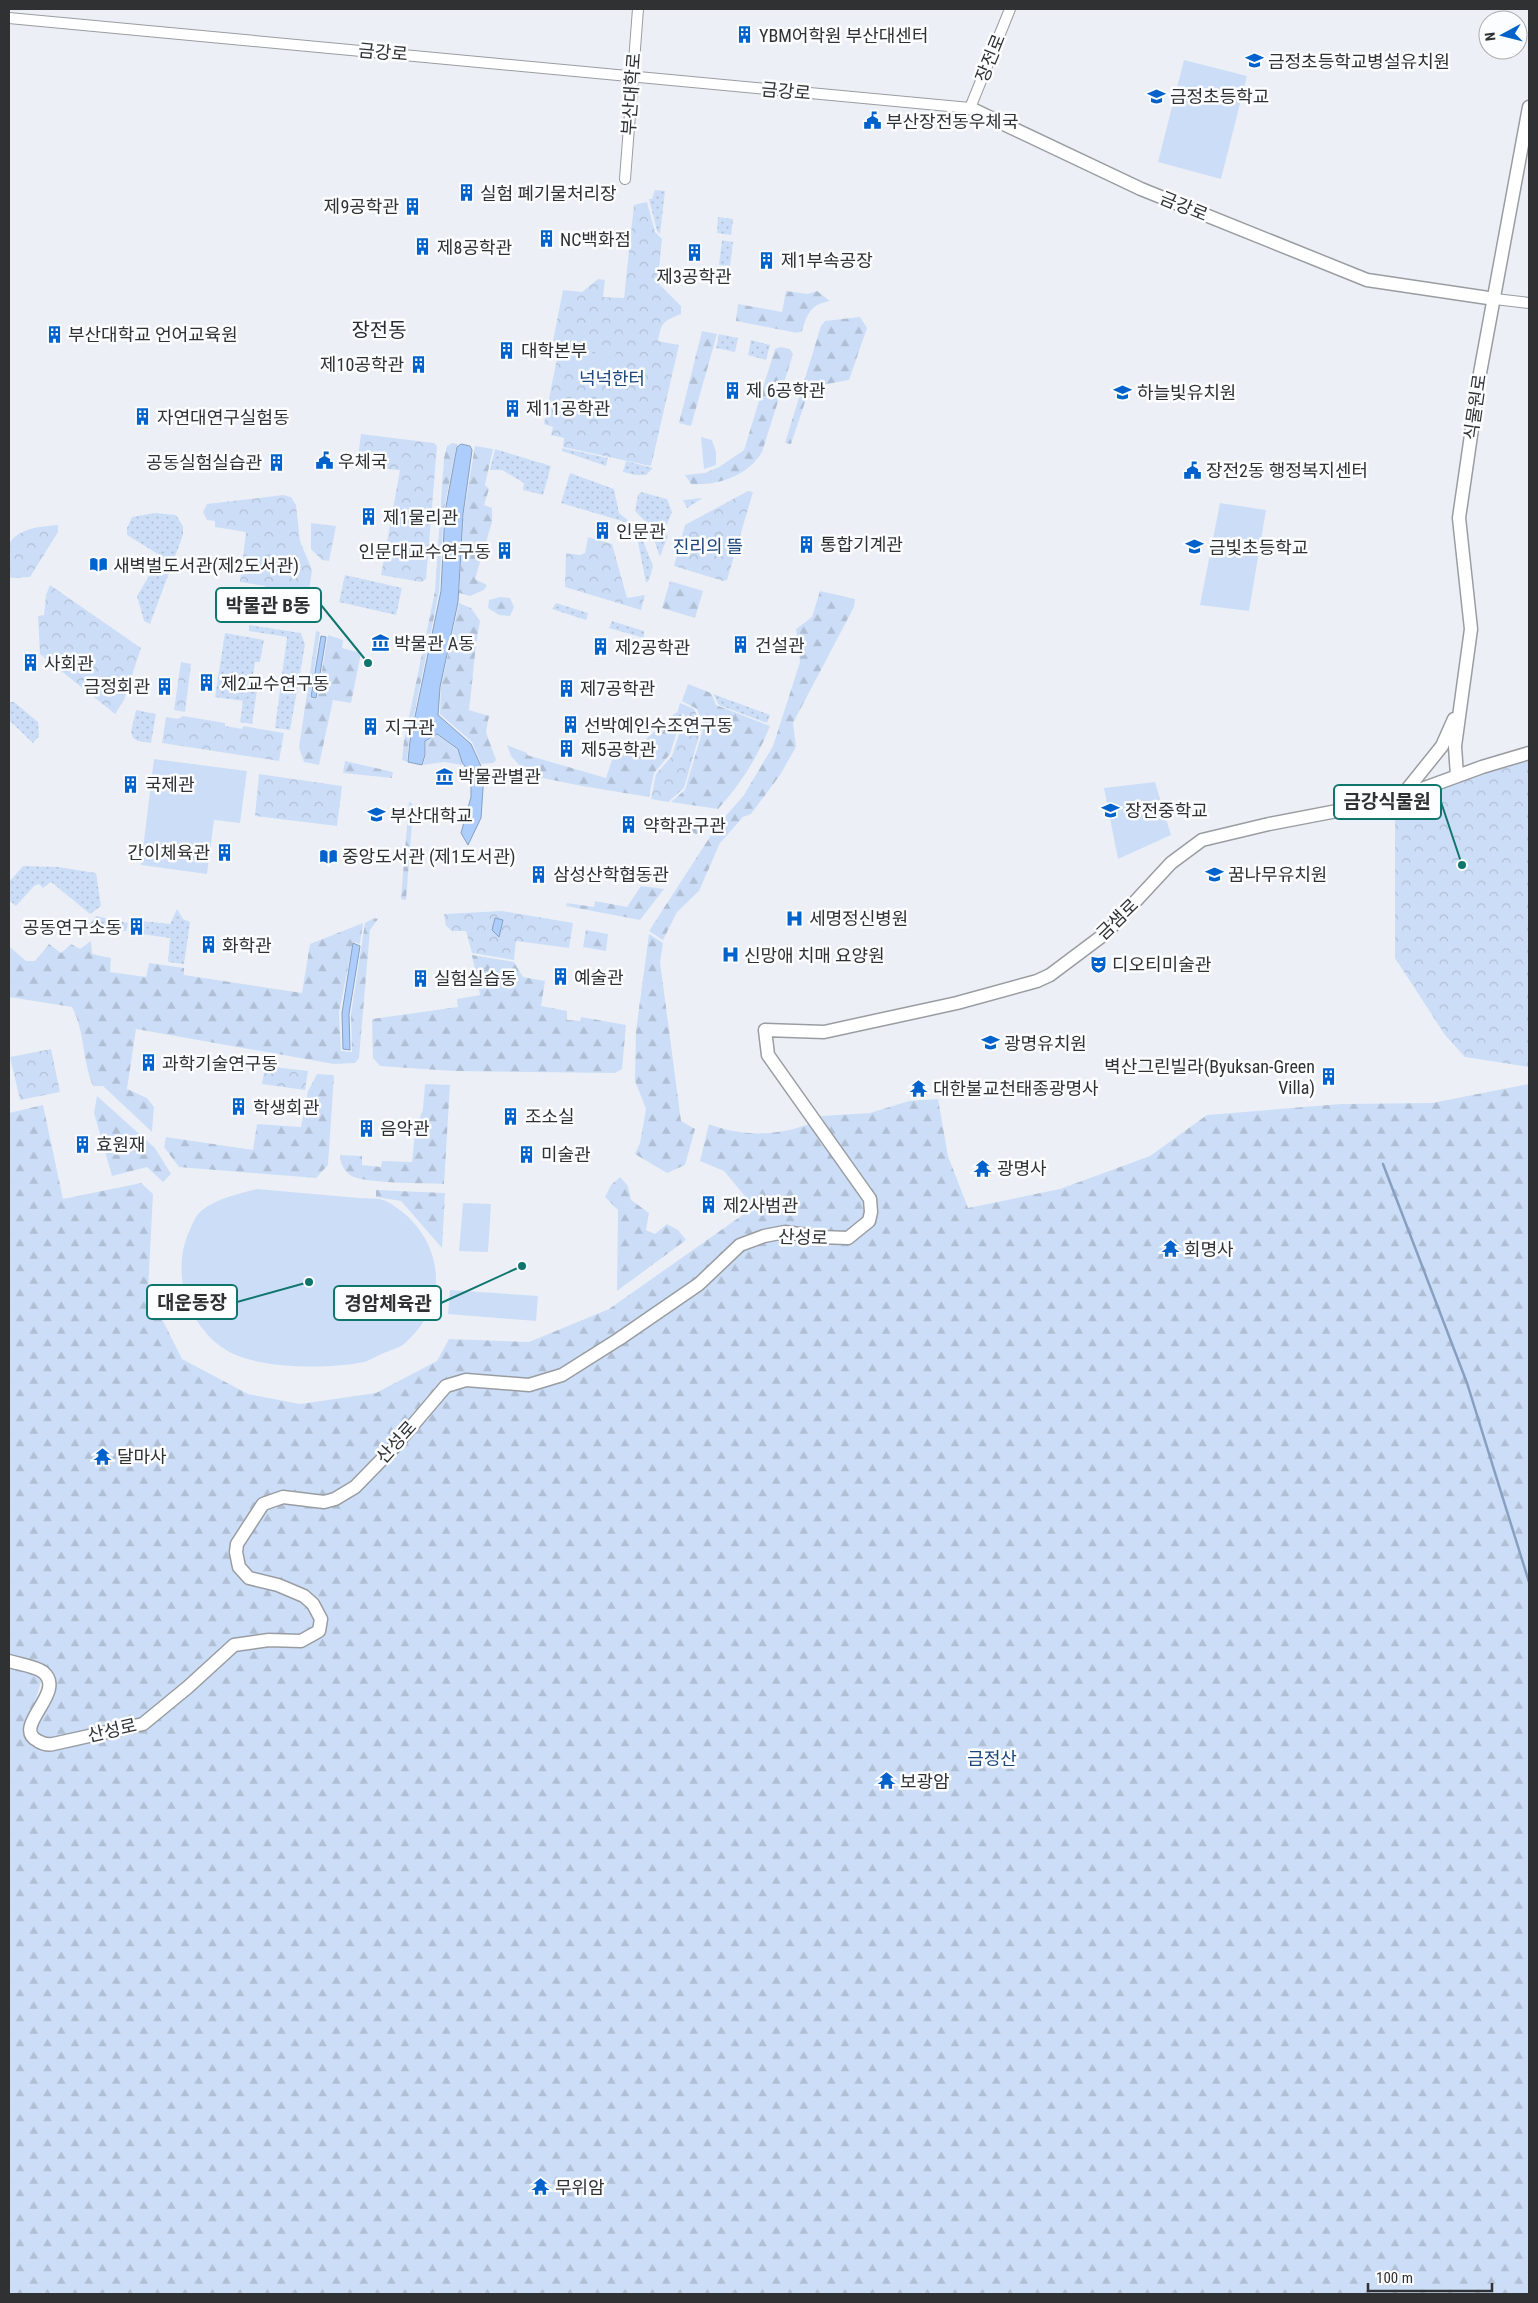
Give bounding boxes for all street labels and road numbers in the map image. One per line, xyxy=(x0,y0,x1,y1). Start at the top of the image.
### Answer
street label: 장전로 xyxy=(971,31,1009,85)
street label: 금강로 xyxy=(357,39,409,65)
street label: 부산대학로 xyxy=(618,52,644,136)
street label: 금강로 xyxy=(760,78,812,104)
street label: 금강로 xyxy=(1157,187,1211,225)
street label: 식물원로 xyxy=(1460,373,1490,441)
street label: 금샘로 xyxy=(1092,894,1142,944)
street label: 산성로 xyxy=(778,1226,828,1248)
street label: 산성로 xyxy=(372,1417,420,1467)
street label: 산성로 xyxy=(85,1714,139,1746)

